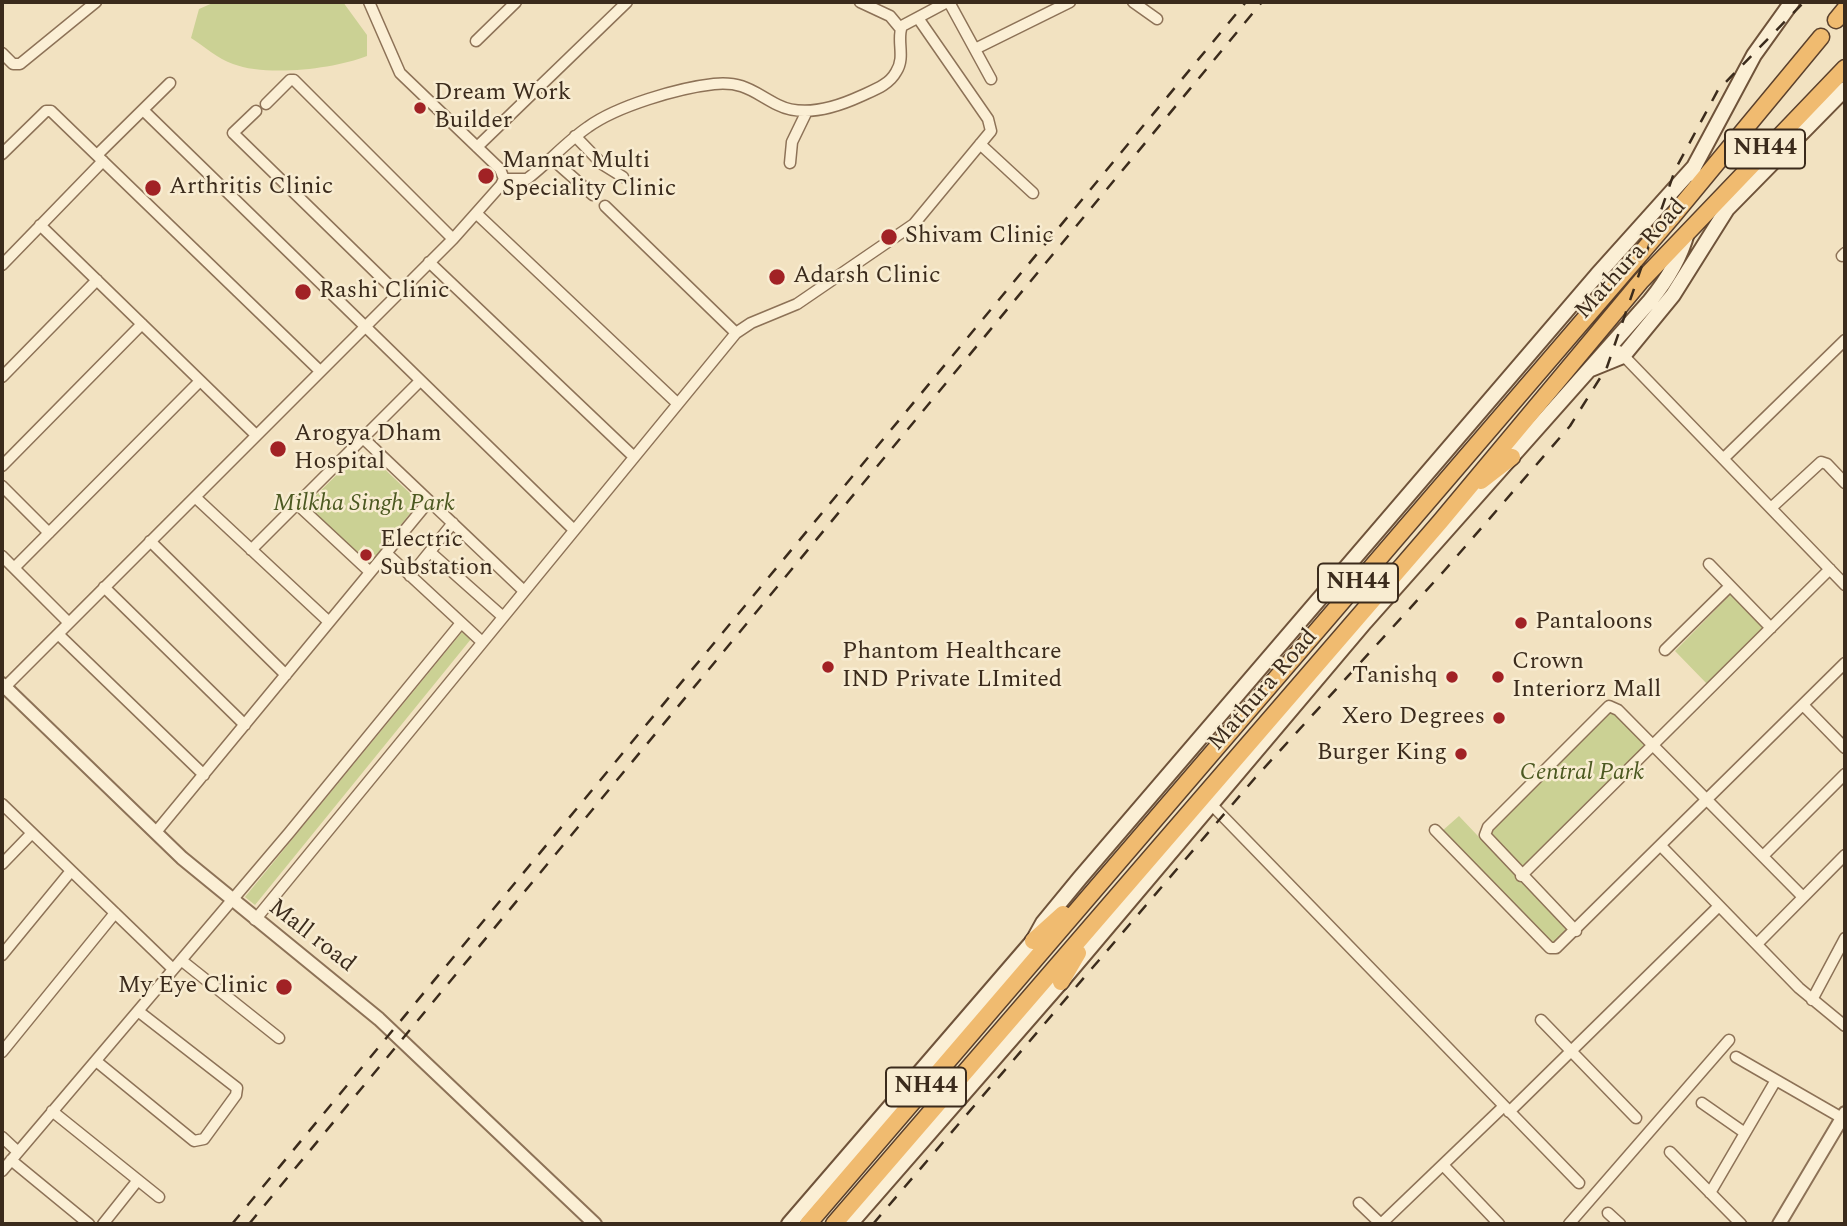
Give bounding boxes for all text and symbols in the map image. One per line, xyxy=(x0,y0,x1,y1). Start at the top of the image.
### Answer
place label: Dream Work Builder xyxy=(434,80,571,136)
marker: Dream Work Builder xyxy=(412,100,428,116)
road number: NH44 xyxy=(1725,130,1805,168)
place label: Mannat Multi Speciality Clinic xyxy=(502,148,676,204)
marker: Mannat Multi Speciality Clinic xyxy=(476,166,496,186)
place label: Arthritis Clinic xyxy=(169,174,333,202)
marker: Arthritis Clinic xyxy=(143,178,163,198)
street label: Mathura Road xyxy=(1570,194,1694,326)
place label: Shivam Clinic xyxy=(905,223,1054,251)
marker: Shivam Clinic xyxy=(879,227,899,247)
place label: Adarsh Clinic xyxy=(793,263,940,291)
marker: Adarsh Clinic xyxy=(767,267,787,287)
place label: Rashi Clinic xyxy=(319,278,449,306)
marker: Rashi Clinic xyxy=(293,282,313,302)
place label: Arogya Dham Hospital xyxy=(294,421,442,477)
marker: Arogya Dham Hospital xyxy=(268,439,288,459)
park label: Milkha Singh Park xyxy=(273,491,455,519)
place label: Electric Substation xyxy=(380,527,493,583)
marker: Electric Substation xyxy=(358,547,374,563)
road number: NH44 xyxy=(1318,564,1398,603)
place label: Pantaloons xyxy=(1535,609,1653,637)
marker: Pantaloons xyxy=(1513,615,1529,631)
street label: Mathura Road xyxy=(1203,624,1325,758)
place label: Phantom Healthcare IND Private LImited xyxy=(842,639,1062,695)
place label: Crown Interiorz Mall xyxy=(1512,649,1661,705)
marker: Phantom Healthcare IND Private LImited xyxy=(820,659,836,675)
place label: Tanishq xyxy=(1352,663,1438,691)
marker: Tanishq xyxy=(1444,669,1460,685)
marker: Crown Interiorz Mall xyxy=(1490,669,1506,685)
place label: Xero Degrees xyxy=(1341,704,1485,732)
marker: Xero Degrees xyxy=(1491,710,1507,726)
place label: Burger King xyxy=(1317,740,1447,768)
marker: Burger King xyxy=(1453,746,1469,762)
park label: Central Park xyxy=(1520,760,1644,788)
street label: Mall road xyxy=(262,894,360,980)
place label: My Eye Clinic xyxy=(118,973,268,1001)
marker: My Eye Clinic xyxy=(274,977,294,997)
road number: NH44 xyxy=(886,1068,966,1106)

